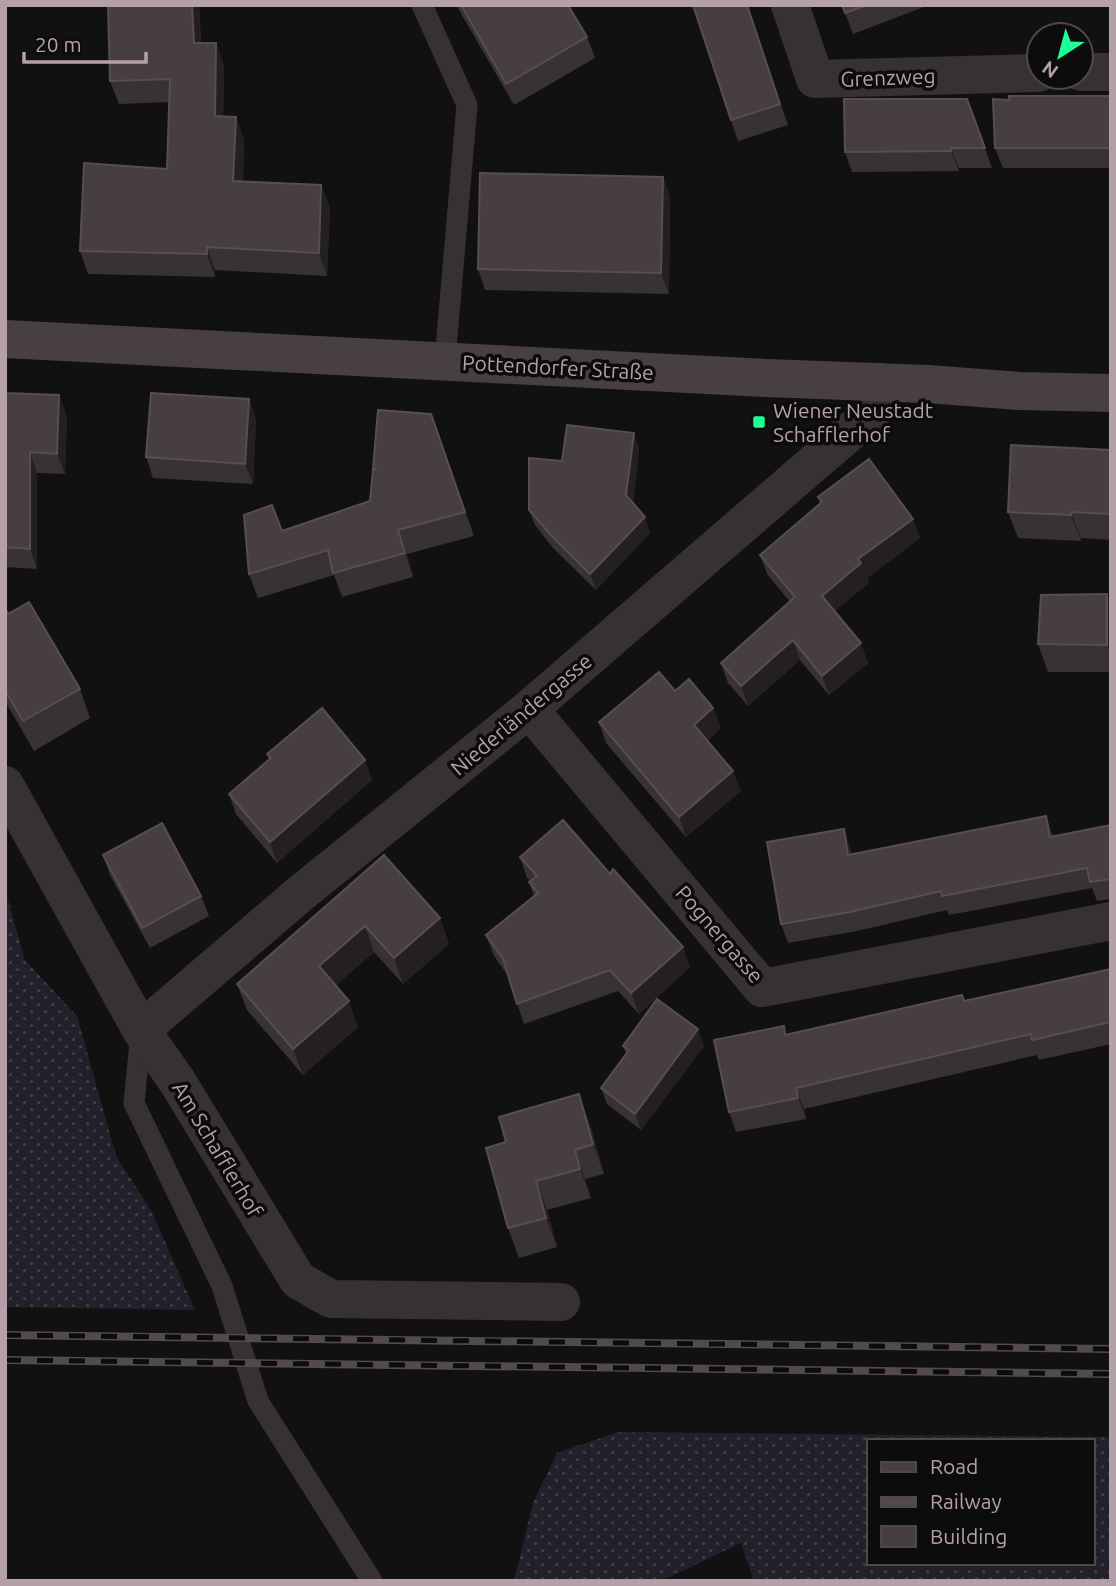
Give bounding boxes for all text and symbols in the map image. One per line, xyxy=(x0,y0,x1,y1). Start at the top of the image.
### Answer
scale bar xyxy=(24,21,147,65)
north arrow xyxy=(1025,21,1095,91)
text: 20 m xyxy=(35,32,82,56)
text: N xyxy=(1038,57,1062,83)
street label: Grenzweg xyxy=(840,63,936,91)
street label: Pottendorfer Straße xyxy=(462,350,654,384)
place label: Wiener Neustadt Schafflerhof xyxy=(773,398,933,446)
marker: Wiener Neustadt Schafflerhof xyxy=(751,414,767,430)
street label: Niederländergasse xyxy=(446,648,596,780)
street label: Pognergasse xyxy=(671,881,769,987)
street label: Am Schafflerhof xyxy=(168,1077,268,1222)
legend xyxy=(867,1439,1095,1565)
text: Road xyxy=(930,1454,978,1478)
text: Railway xyxy=(930,1489,1002,1513)
text: Building xyxy=(930,1524,1007,1548)

